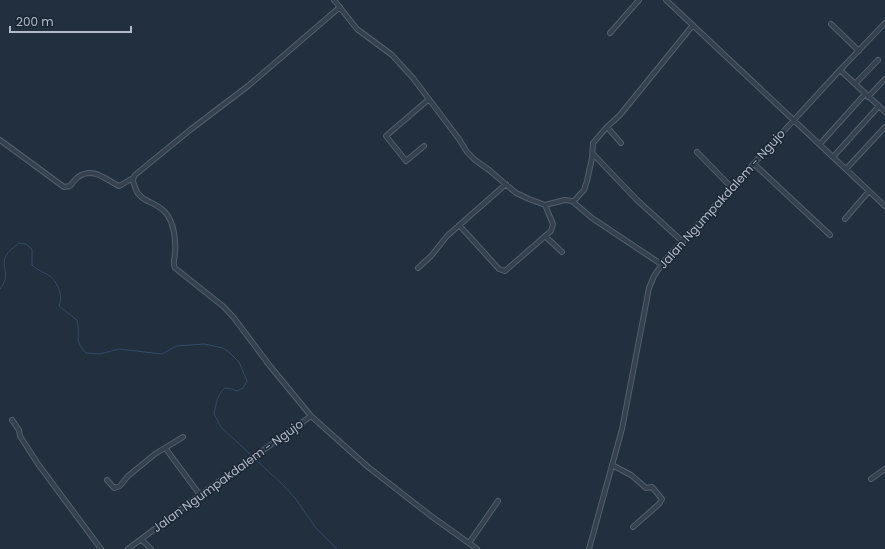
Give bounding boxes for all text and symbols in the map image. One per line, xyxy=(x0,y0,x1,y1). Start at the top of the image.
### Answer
scale bar xyxy=(10,8,131,34)
text: 200 m xyxy=(16,13,54,30)
street label: Jalan Ngumpakdalem - Ngujo xyxy=(654,125,789,272)
street label: Jalan Ngumpakdalem - Ngujo xyxy=(149,415,307,536)

